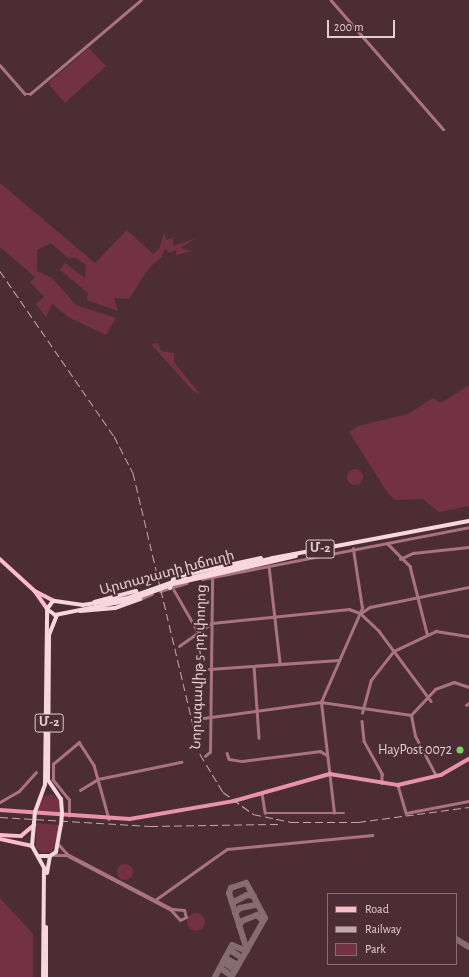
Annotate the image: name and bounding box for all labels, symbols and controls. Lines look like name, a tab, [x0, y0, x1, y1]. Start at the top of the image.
scale bar	[329, 12, 397, 38]
text: 200 m	[334, 21, 364, 33]
road number: Մ-2	[305, 538, 335, 560]
street label: Արտաշատի խճուղի	[98, 547, 236, 599]
street label: Նորագավիթ 5-րդ փողոց	[188, 584, 210, 750]
road number: Մ-2	[34, 712, 64, 734]
place label: HayPost 0072	[378, 742, 452, 758]
marker: HayPost 0072	[455, 745, 465, 755]
legend	[327, 893, 457, 965]
text: Road	[365, 903, 389, 915]
text: Railway	[365, 923, 401, 935]
text: Park	[365, 943, 386, 955]

